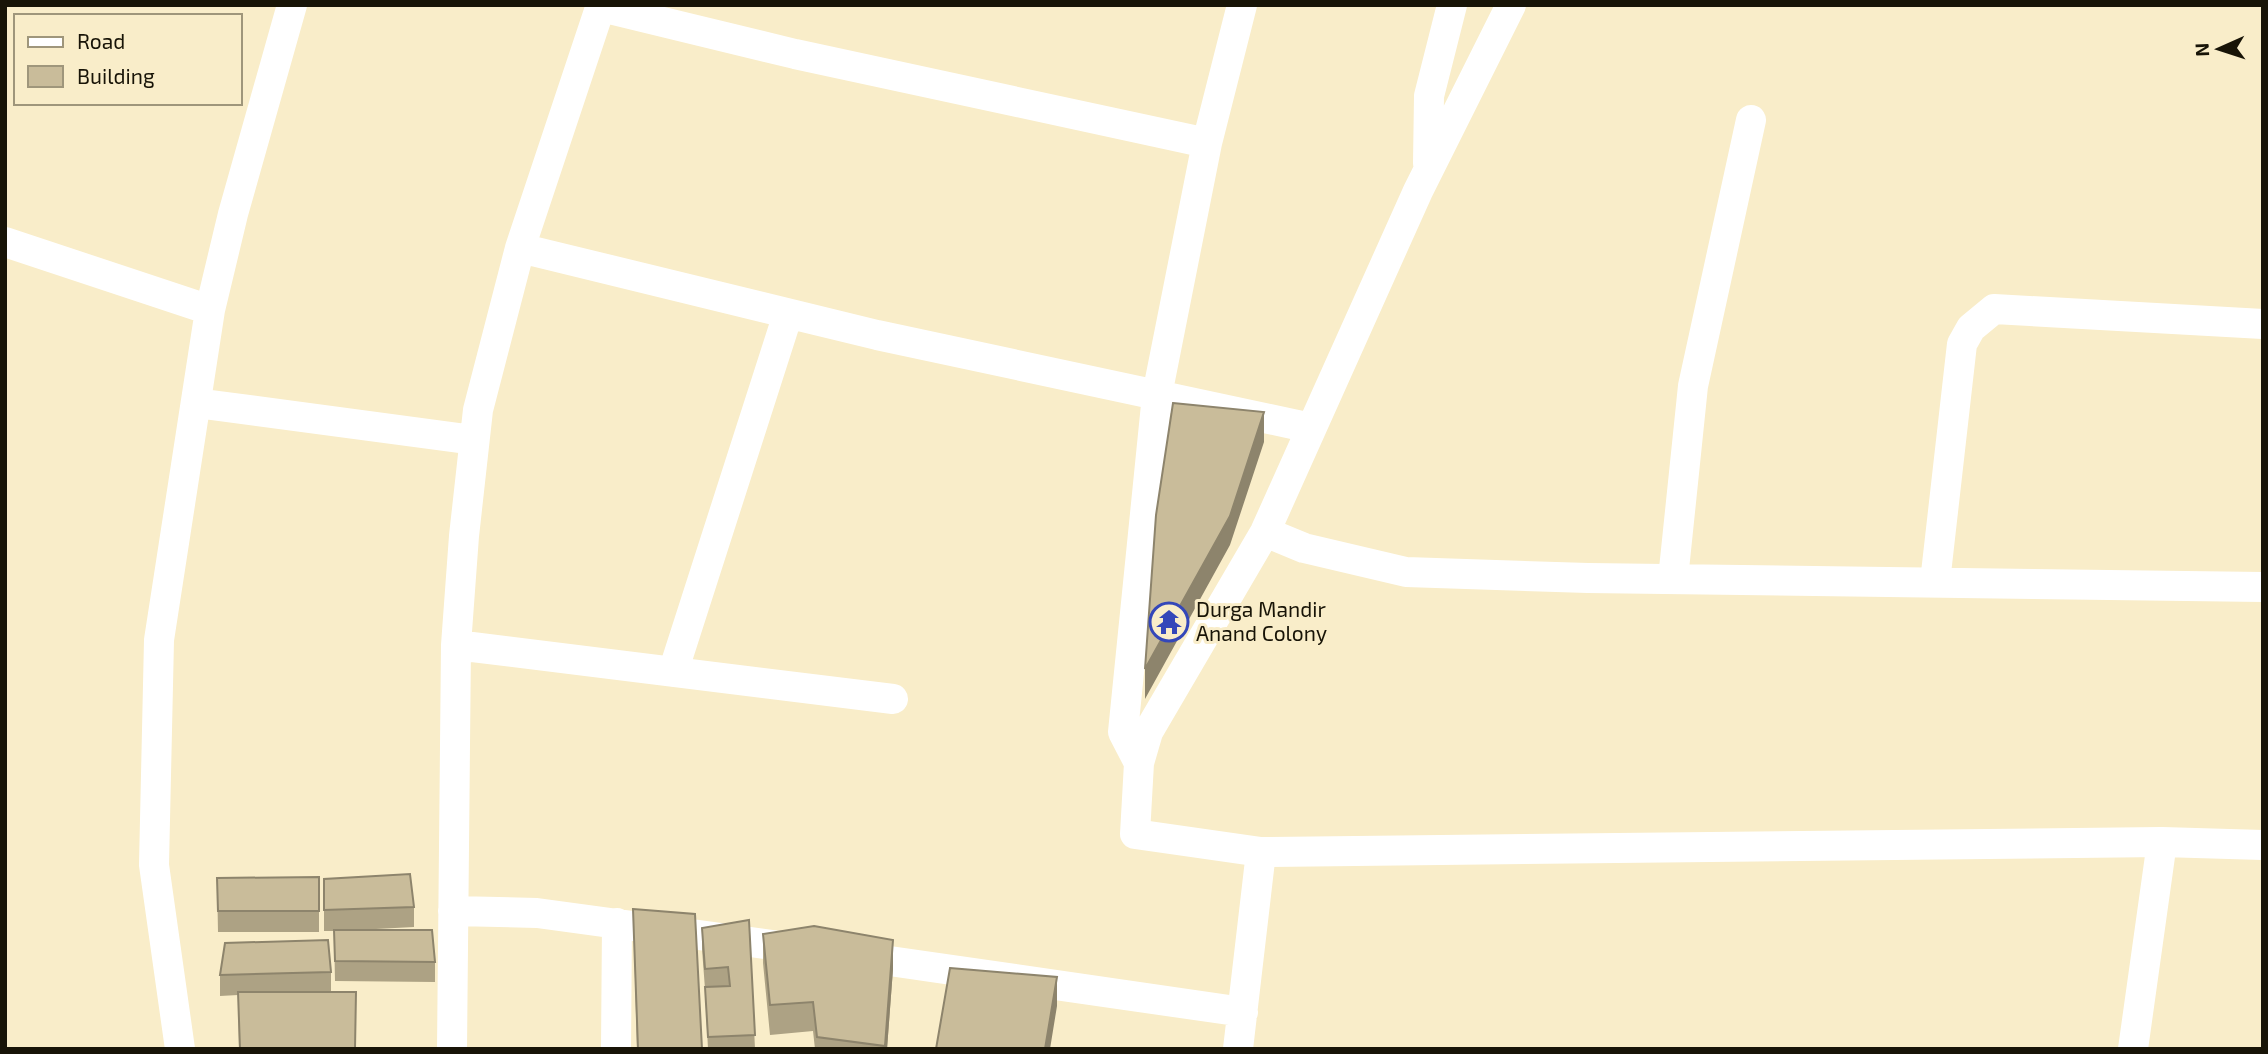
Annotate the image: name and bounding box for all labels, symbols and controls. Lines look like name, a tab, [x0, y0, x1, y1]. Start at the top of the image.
legend	[14, 14, 242, 105]
north arrow	[2184, 14, 2254, 84]
text: Road	[77, 28, 125, 53]
text: N	[2190, 42, 2213, 57]
text: Building	[77, 63, 155, 88]
place label: Durga Mandir Anand Colony	[1196, 596, 1327, 645]
temple icon: Durga Mandir Anand Colony	[1148, 601, 1190, 643]

